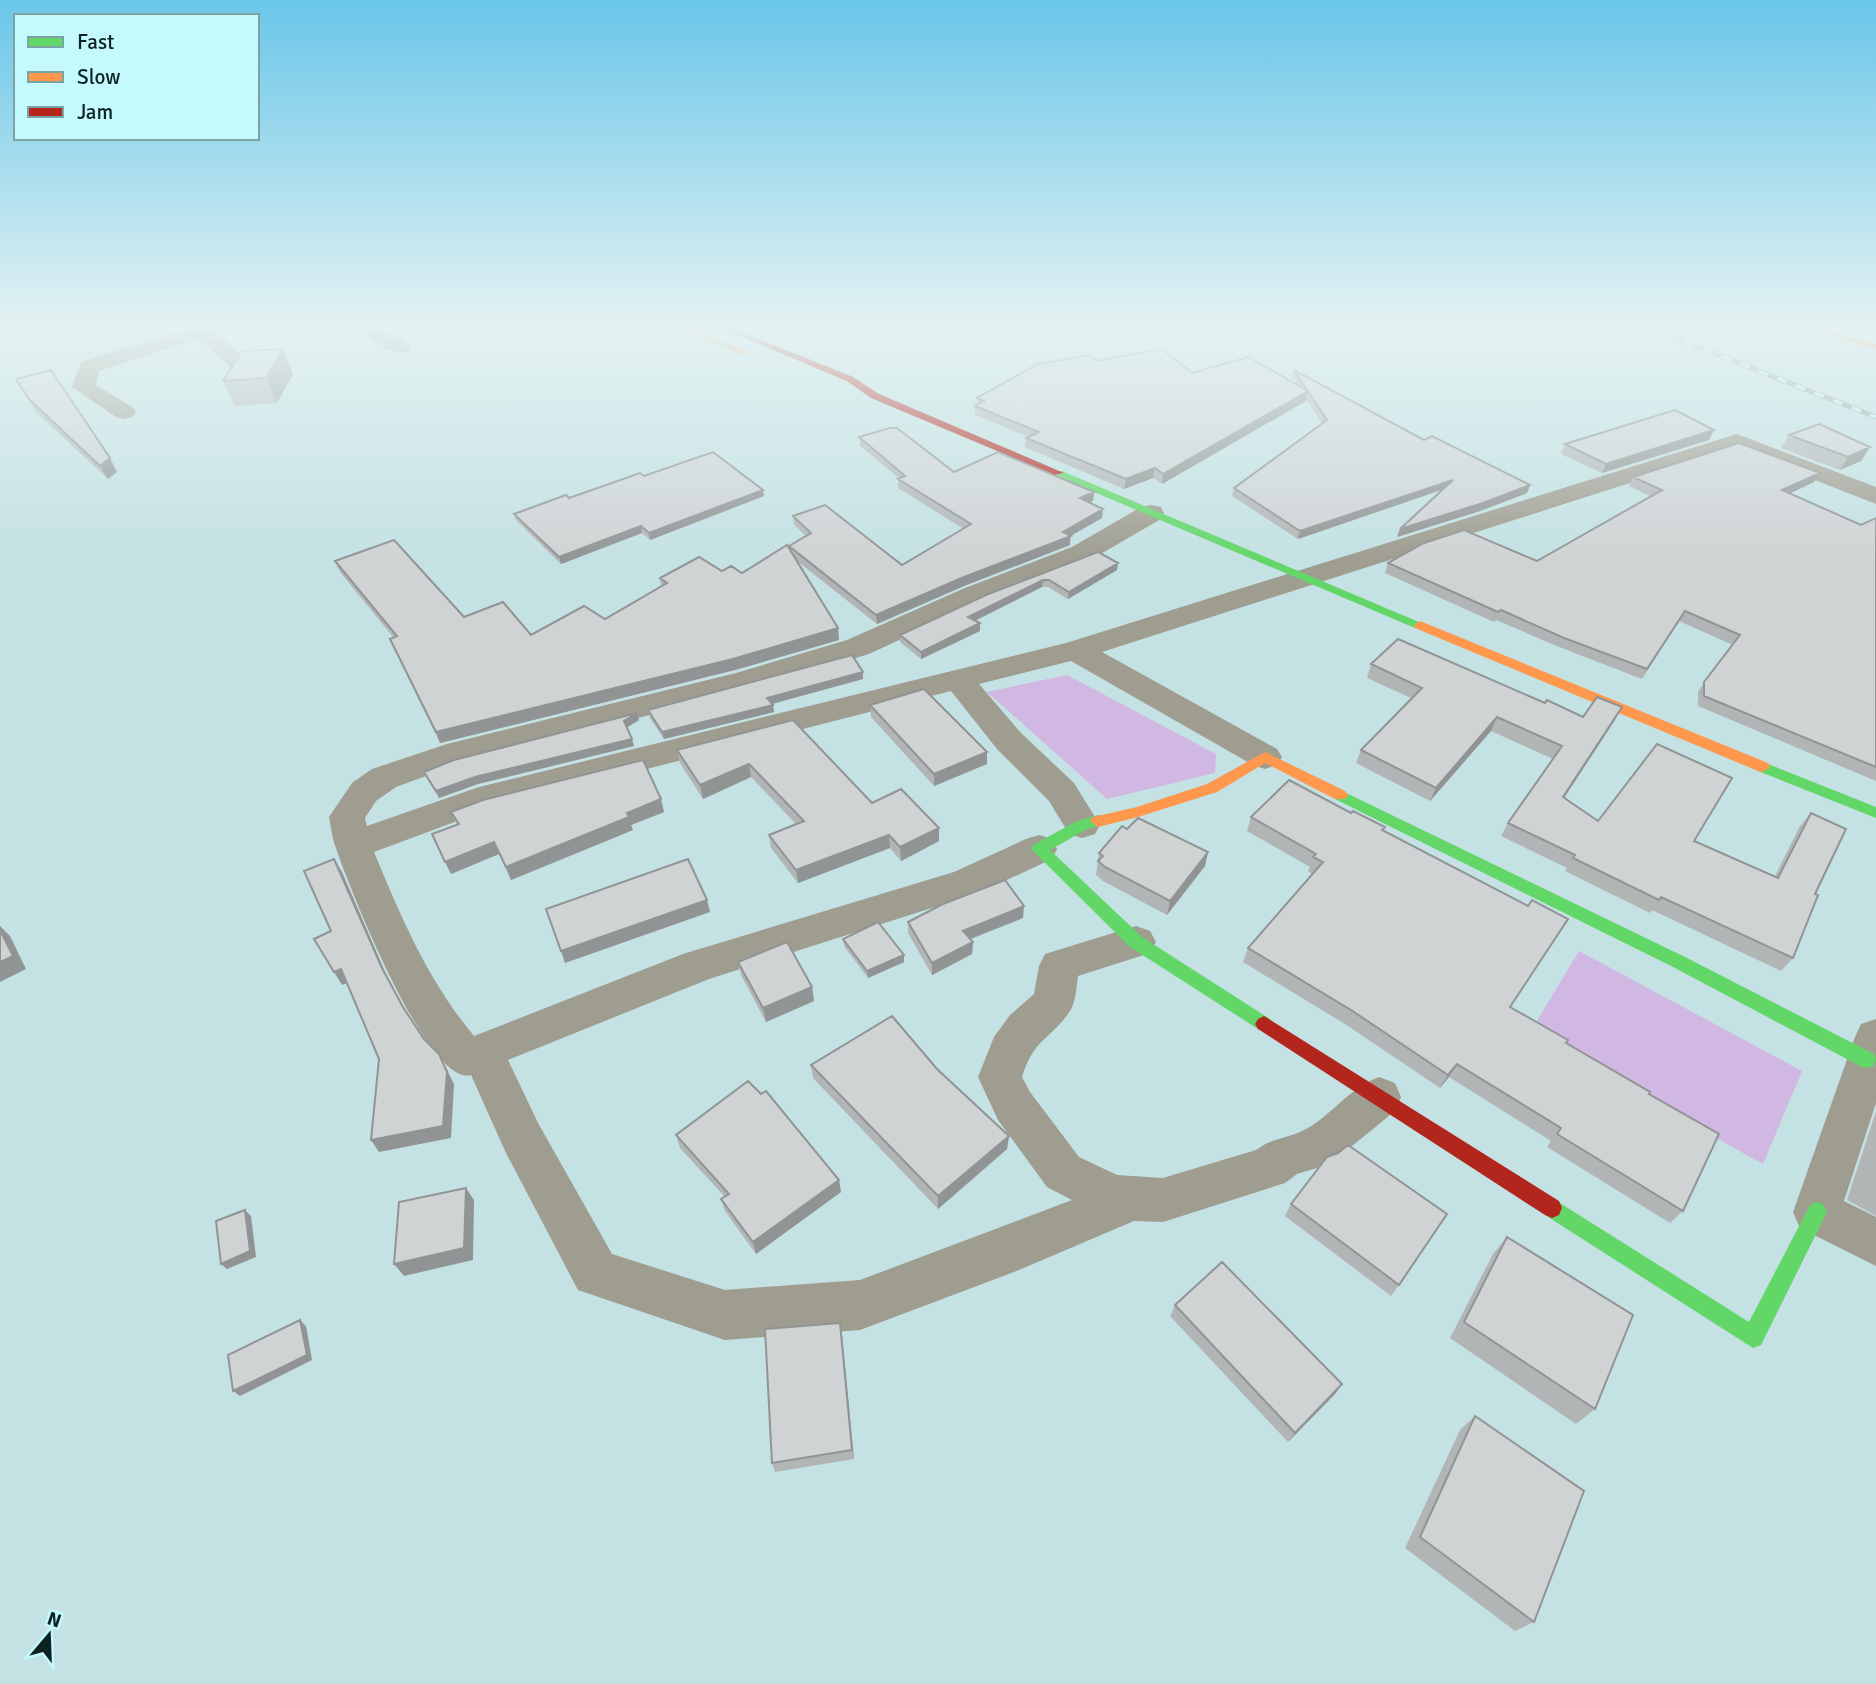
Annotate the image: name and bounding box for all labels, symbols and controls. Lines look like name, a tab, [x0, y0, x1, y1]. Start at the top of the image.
legend	[14, 14, 259, 140]
text: Fast	[77, 29, 114, 55]
text: Slow	[77, 64, 121, 90]
text: Jam	[77, 99, 113, 125]
north arrow	[14, 1600, 84, 1670]
text: N	[44, 1606, 64, 1633]

